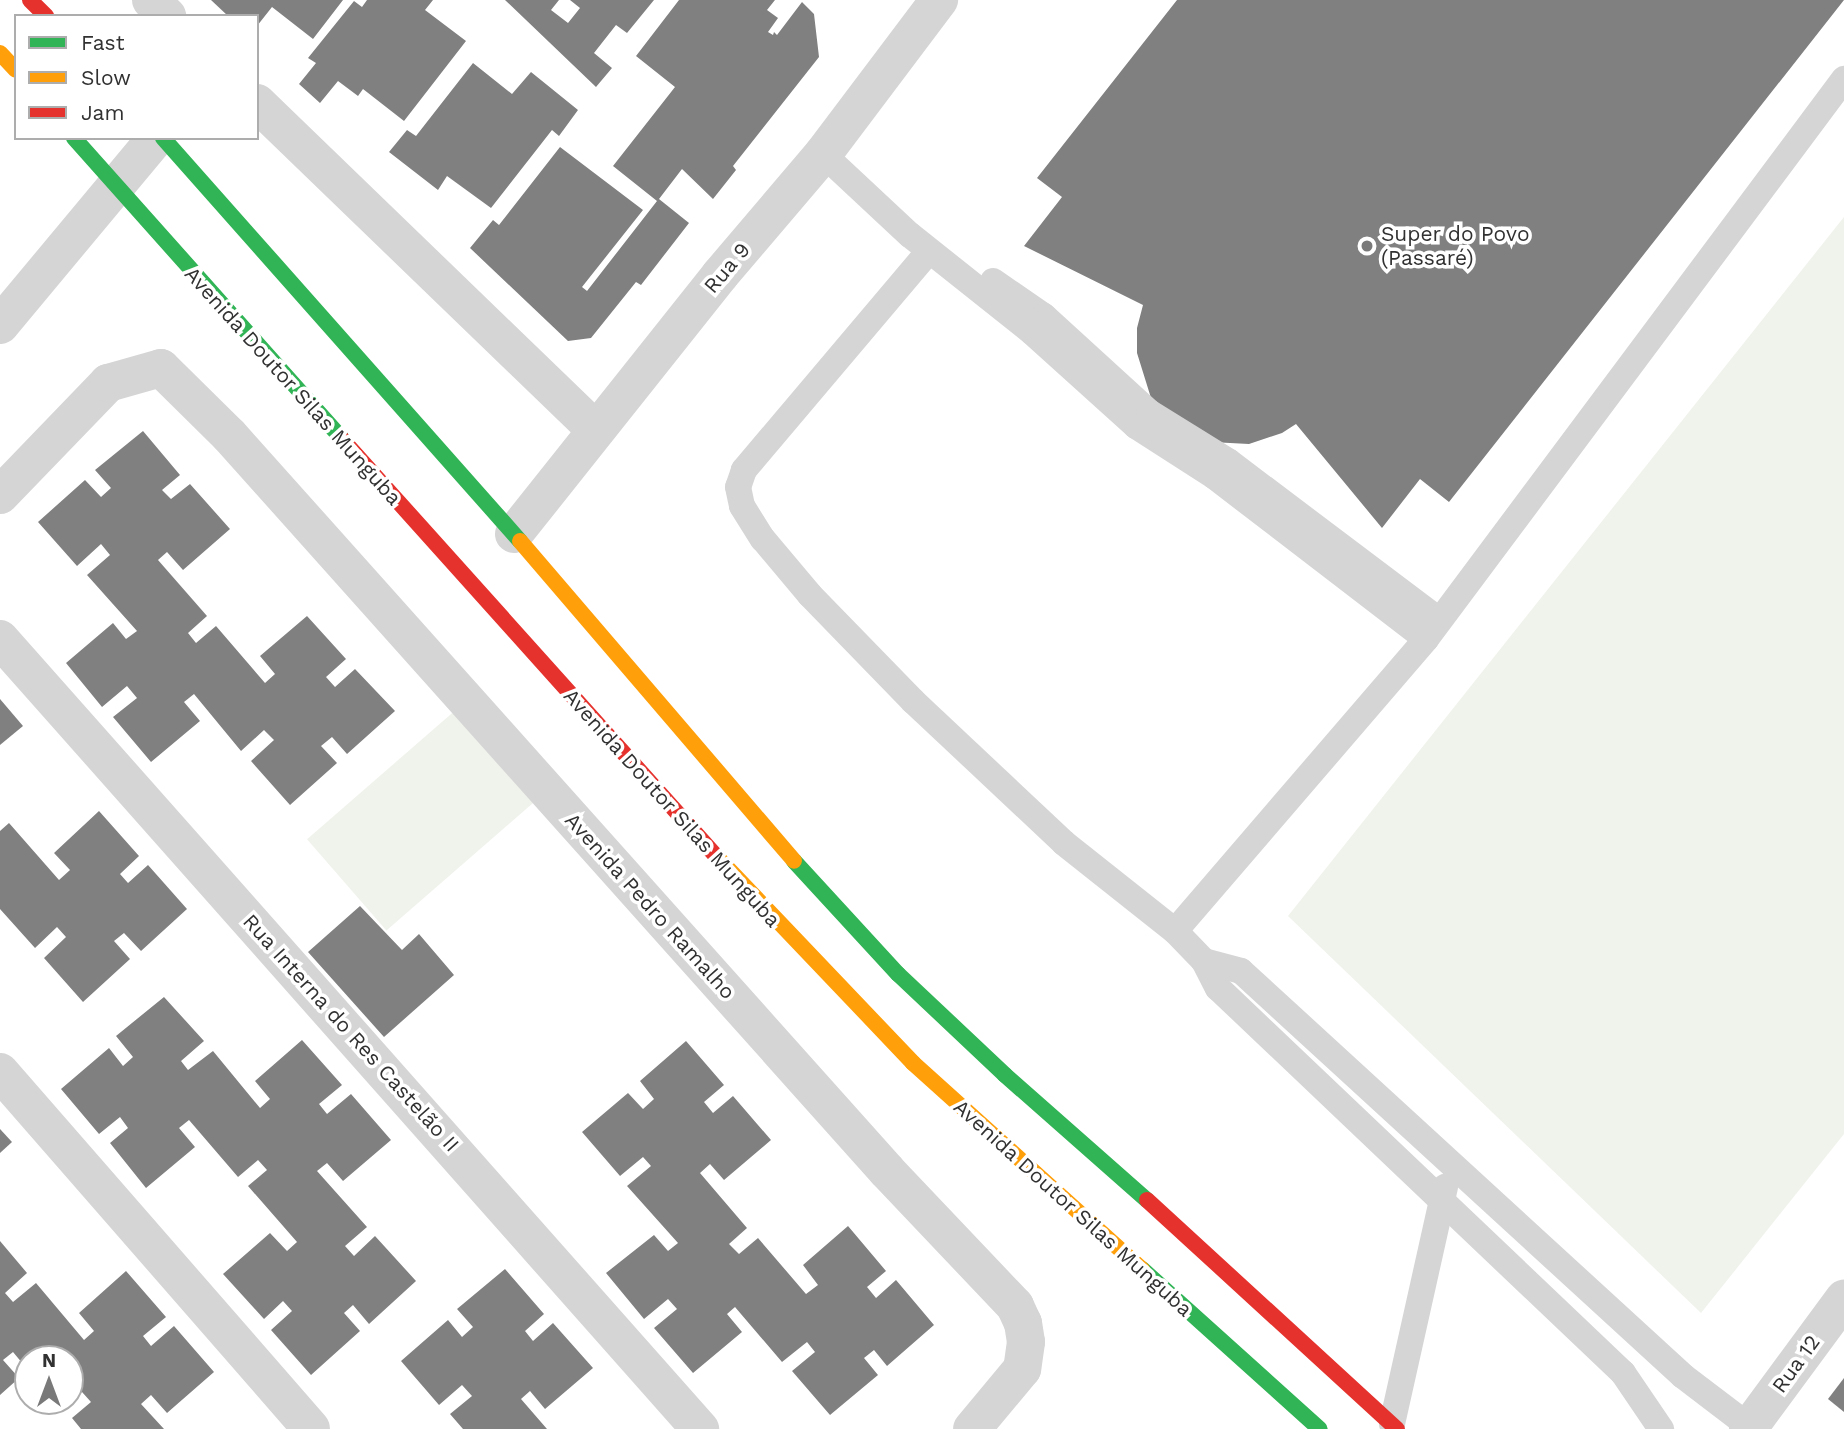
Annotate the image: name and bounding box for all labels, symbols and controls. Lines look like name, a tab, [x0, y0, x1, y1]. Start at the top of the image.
legend	[14, 14, 259, 140]
text: Fast	[81, 30, 125, 55]
text: Slow	[81, 65, 131, 90]
text: Jam	[81, 100, 124, 125]
place label: Super do Povo (Passaré)	[1381, 221, 1530, 271]
street label: Rua 9	[698, 237, 756, 299]
marker: Super do Povo (Passaré)	[1359, 238, 1375, 254]
street label: Avenida Doutor Silas Munguba	[179, 261, 407, 511]
street label: Avenida Doutor Silas Munguba	[558, 683, 786, 933]
street label: Avenida Pedro Ramalho	[559, 807, 741, 1005]
street label: Rua Interna do Res Castelão II	[237, 909, 465, 1157]
street label: Avenida Doutor Silas Munguba	[948, 1094, 1198, 1322]
street label: Rua 12	[1766, 1330, 1826, 1398]
north arrow	[14, 1345, 84, 1415]
text: N	[42, 1349, 56, 1372]

